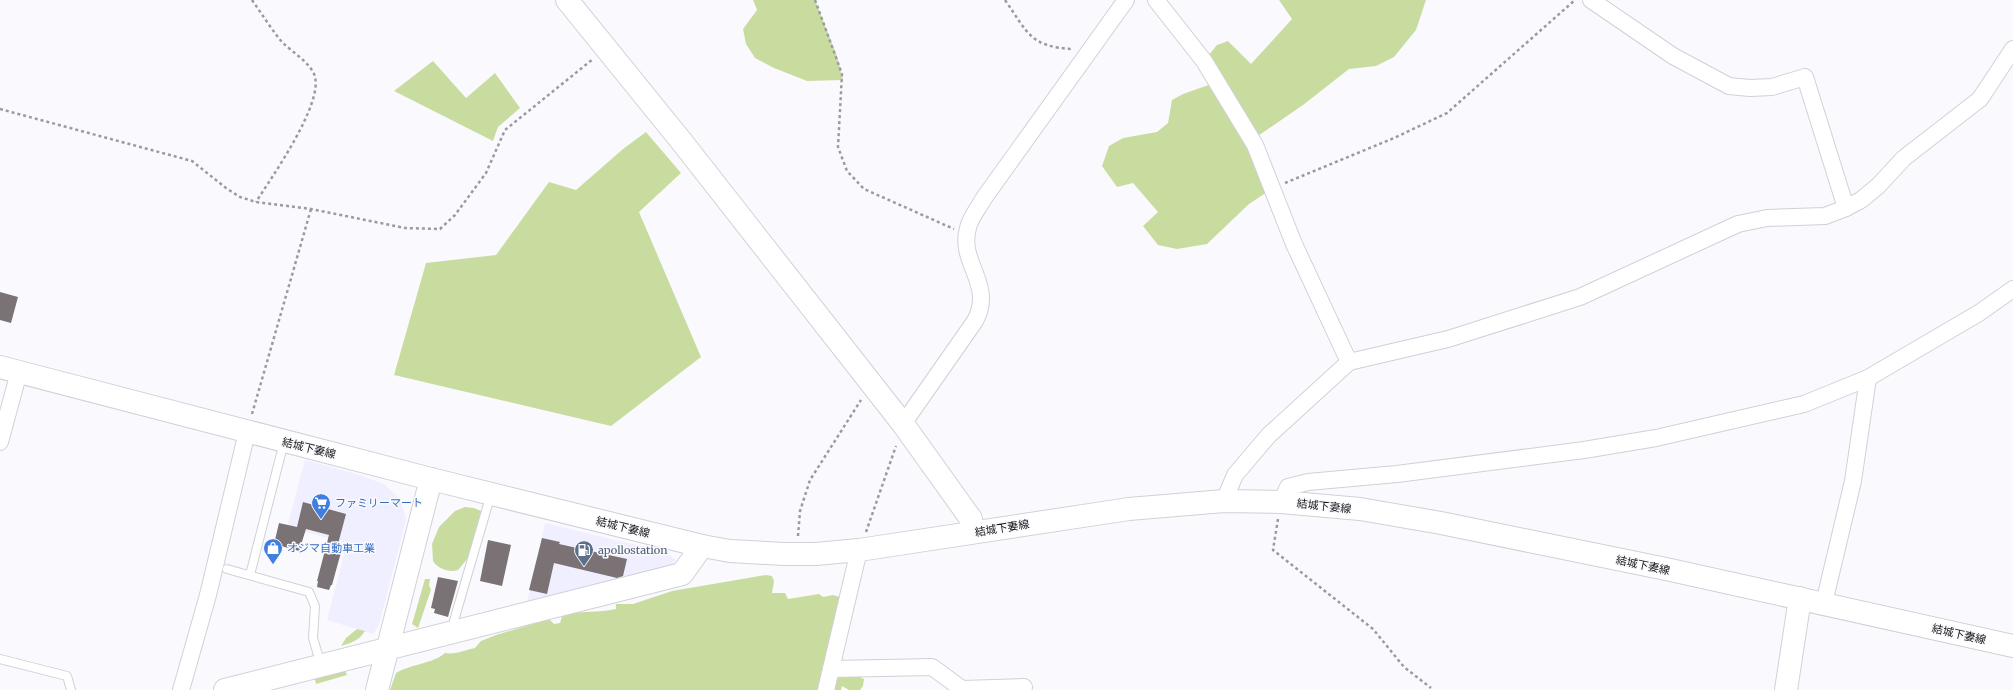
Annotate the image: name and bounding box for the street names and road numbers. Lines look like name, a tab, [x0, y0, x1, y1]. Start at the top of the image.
street label: 結城下妻線	[281, 435, 337, 461]
street label: 結城下妻線	[1296, 496, 1352, 516]
street label: 結城下妻線	[595, 514, 651, 540]
street label: 結城下妻線	[974, 517, 1030, 539]
street label: 結城下妻線	[1615, 552, 1671, 578]
street label: 結城下妻線	[1931, 621, 1987, 647]

